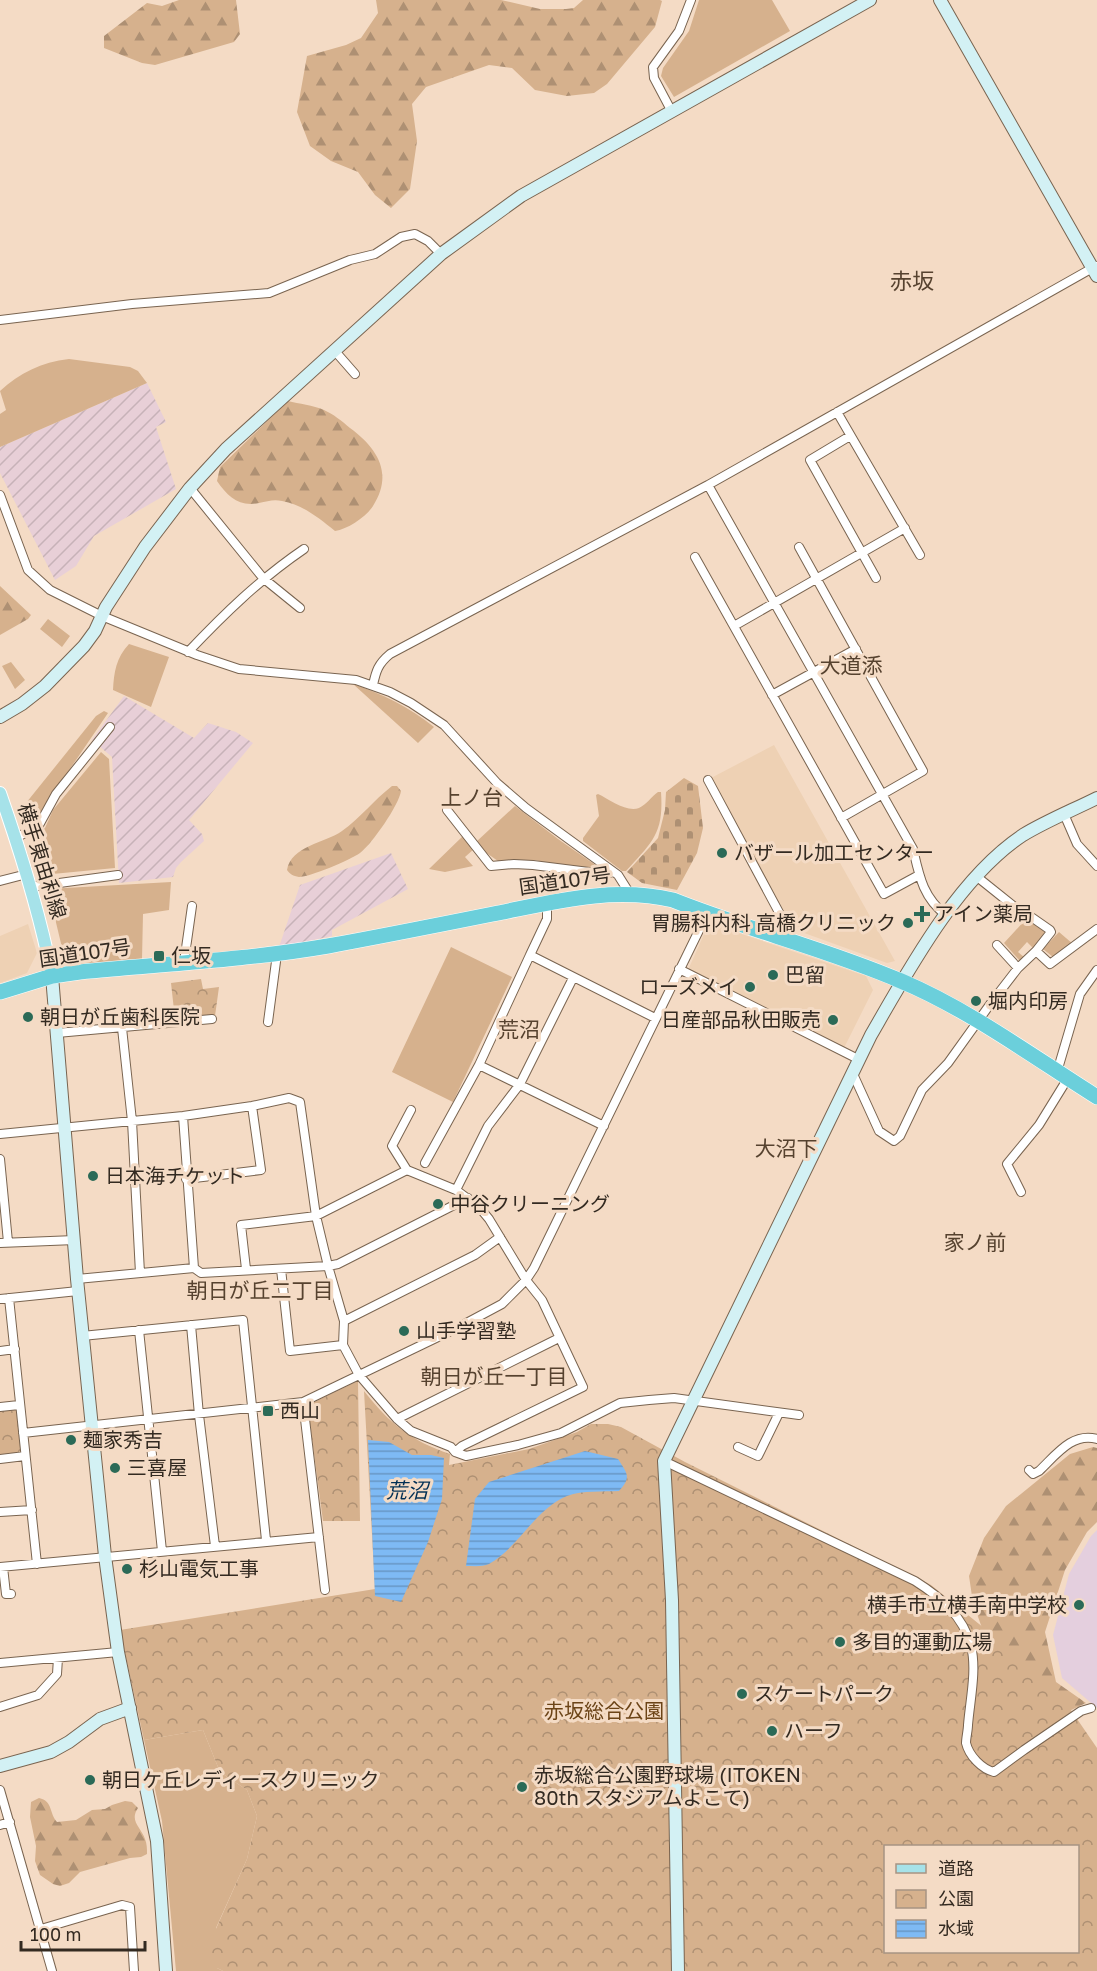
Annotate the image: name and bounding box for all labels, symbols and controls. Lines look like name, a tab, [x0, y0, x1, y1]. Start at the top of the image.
district label: 赤坂	[890, 267, 934, 294]
district label: 大道添	[820, 652, 883, 678]
district label: 上ノ台	[441, 784, 504, 810]
street label: 横手東由利線	[14, 800, 72, 922]
place label: バザール加工センター	[734, 840, 934, 864]
marker: バザール加工センター	[715, 846, 729, 860]
street label: 国道107号	[517, 862, 612, 898]
place label: アイン薬局	[934, 901, 1033, 925]
marker: アイン薬局	[915, 907, 929, 921]
place label: 胃腸科内科 高橋クリニック	[651, 910, 896, 934]
marker: 胃腸科内科 高橋クリニック	[901, 916, 915, 930]
street label: 国道107号	[37, 934, 132, 970]
place label: 仁坂	[171, 943, 211, 967]
marker: 仁坂	[152, 949, 166, 963]
place label: 巴留	[785, 962, 825, 986]
marker: 巴留	[766, 968, 780, 982]
place label: ローズメイ	[639, 974, 738, 998]
marker: ローズメイ	[743, 980, 757, 994]
place label: 堀内印房	[988, 988, 1068, 1012]
marker: 堀内印房	[969, 994, 983, 1008]
place label: 朝日が丘歯科医院	[40, 1004, 200, 1028]
place label: 日産部品秋田販売	[661, 1007, 821, 1031]
marker: 朝日が丘歯科医院	[21, 1010, 35, 1024]
marker: 日産部品秋田販売	[826, 1013, 840, 1027]
district label: 荒沼	[498, 1016, 540, 1042]
district label: 大沼下	[755, 1135, 818, 1161]
place label: 日本海チケット	[105, 1163, 245, 1187]
marker: 日本海チケット	[86, 1169, 100, 1183]
place label: 中谷クリーニング	[450, 1191, 610, 1215]
marker: 中谷クリーニング	[431, 1197, 445, 1211]
district label: 家ノ前	[944, 1229, 1007, 1255]
district label: 朝日が丘二丁目	[187, 1277, 334, 1303]
place label: 山手学習塾	[416, 1318, 516, 1342]
marker: 山手学習塾	[397, 1324, 411, 1338]
district label: 朝日が丘一丁目	[421, 1363, 568, 1389]
place label: 西山	[280, 1398, 320, 1422]
marker: 西山	[261, 1404, 275, 1418]
place label: 麺家秀吉	[83, 1427, 163, 1451]
marker: 麺家秀吉	[64, 1433, 78, 1447]
place label: 三喜屋	[127, 1455, 187, 1479]
marker: 三喜屋	[108, 1461, 122, 1475]
water label: 荒沼	[386, 1477, 431, 1503]
place label: 杉山電気工事	[139, 1556, 259, 1580]
marker: 杉山電気工事	[120, 1562, 134, 1576]
place label: 横手市立横手南中学校	[867, 1592, 1067, 1616]
marker: 横手市立横手南中学校	[1072, 1598, 1086, 1612]
place label: 多目的運動広場	[852, 1629, 992, 1653]
marker: 多目的運動広場	[833, 1635, 847, 1649]
place label: スケートパーク	[754, 1681, 894, 1705]
marker: スケートパーク	[735, 1687, 749, 1701]
park label: 赤坂総合公園	[544, 1698, 664, 1722]
place label: ハーフ	[784, 1718, 843, 1742]
marker: ハーフ	[765, 1724, 779, 1738]
place label: 赤坂総合公園野球場 (ITOKEN 80th スタジアムよこて)	[534, 1762, 801, 1809]
place label: 朝日ケ丘レディースクリニック	[102, 1767, 380, 1791]
marker: 朝日ケ丘レディースクリニック	[83, 1773, 97, 1787]
marker: 赤坂総合公園野球場 (ITOKEN 80th スタジアムよこて)	[515, 1780, 529, 1794]
legend	[884, 1845, 1079, 1953]
text: 道路	[938, 1857, 974, 1879]
text: 公園	[938, 1887, 974, 1909]
scale bar	[21, 1914, 146, 1952]
text: 水域	[938, 1917, 974, 1939]
text: 100 m	[30, 1923, 81, 1945]

